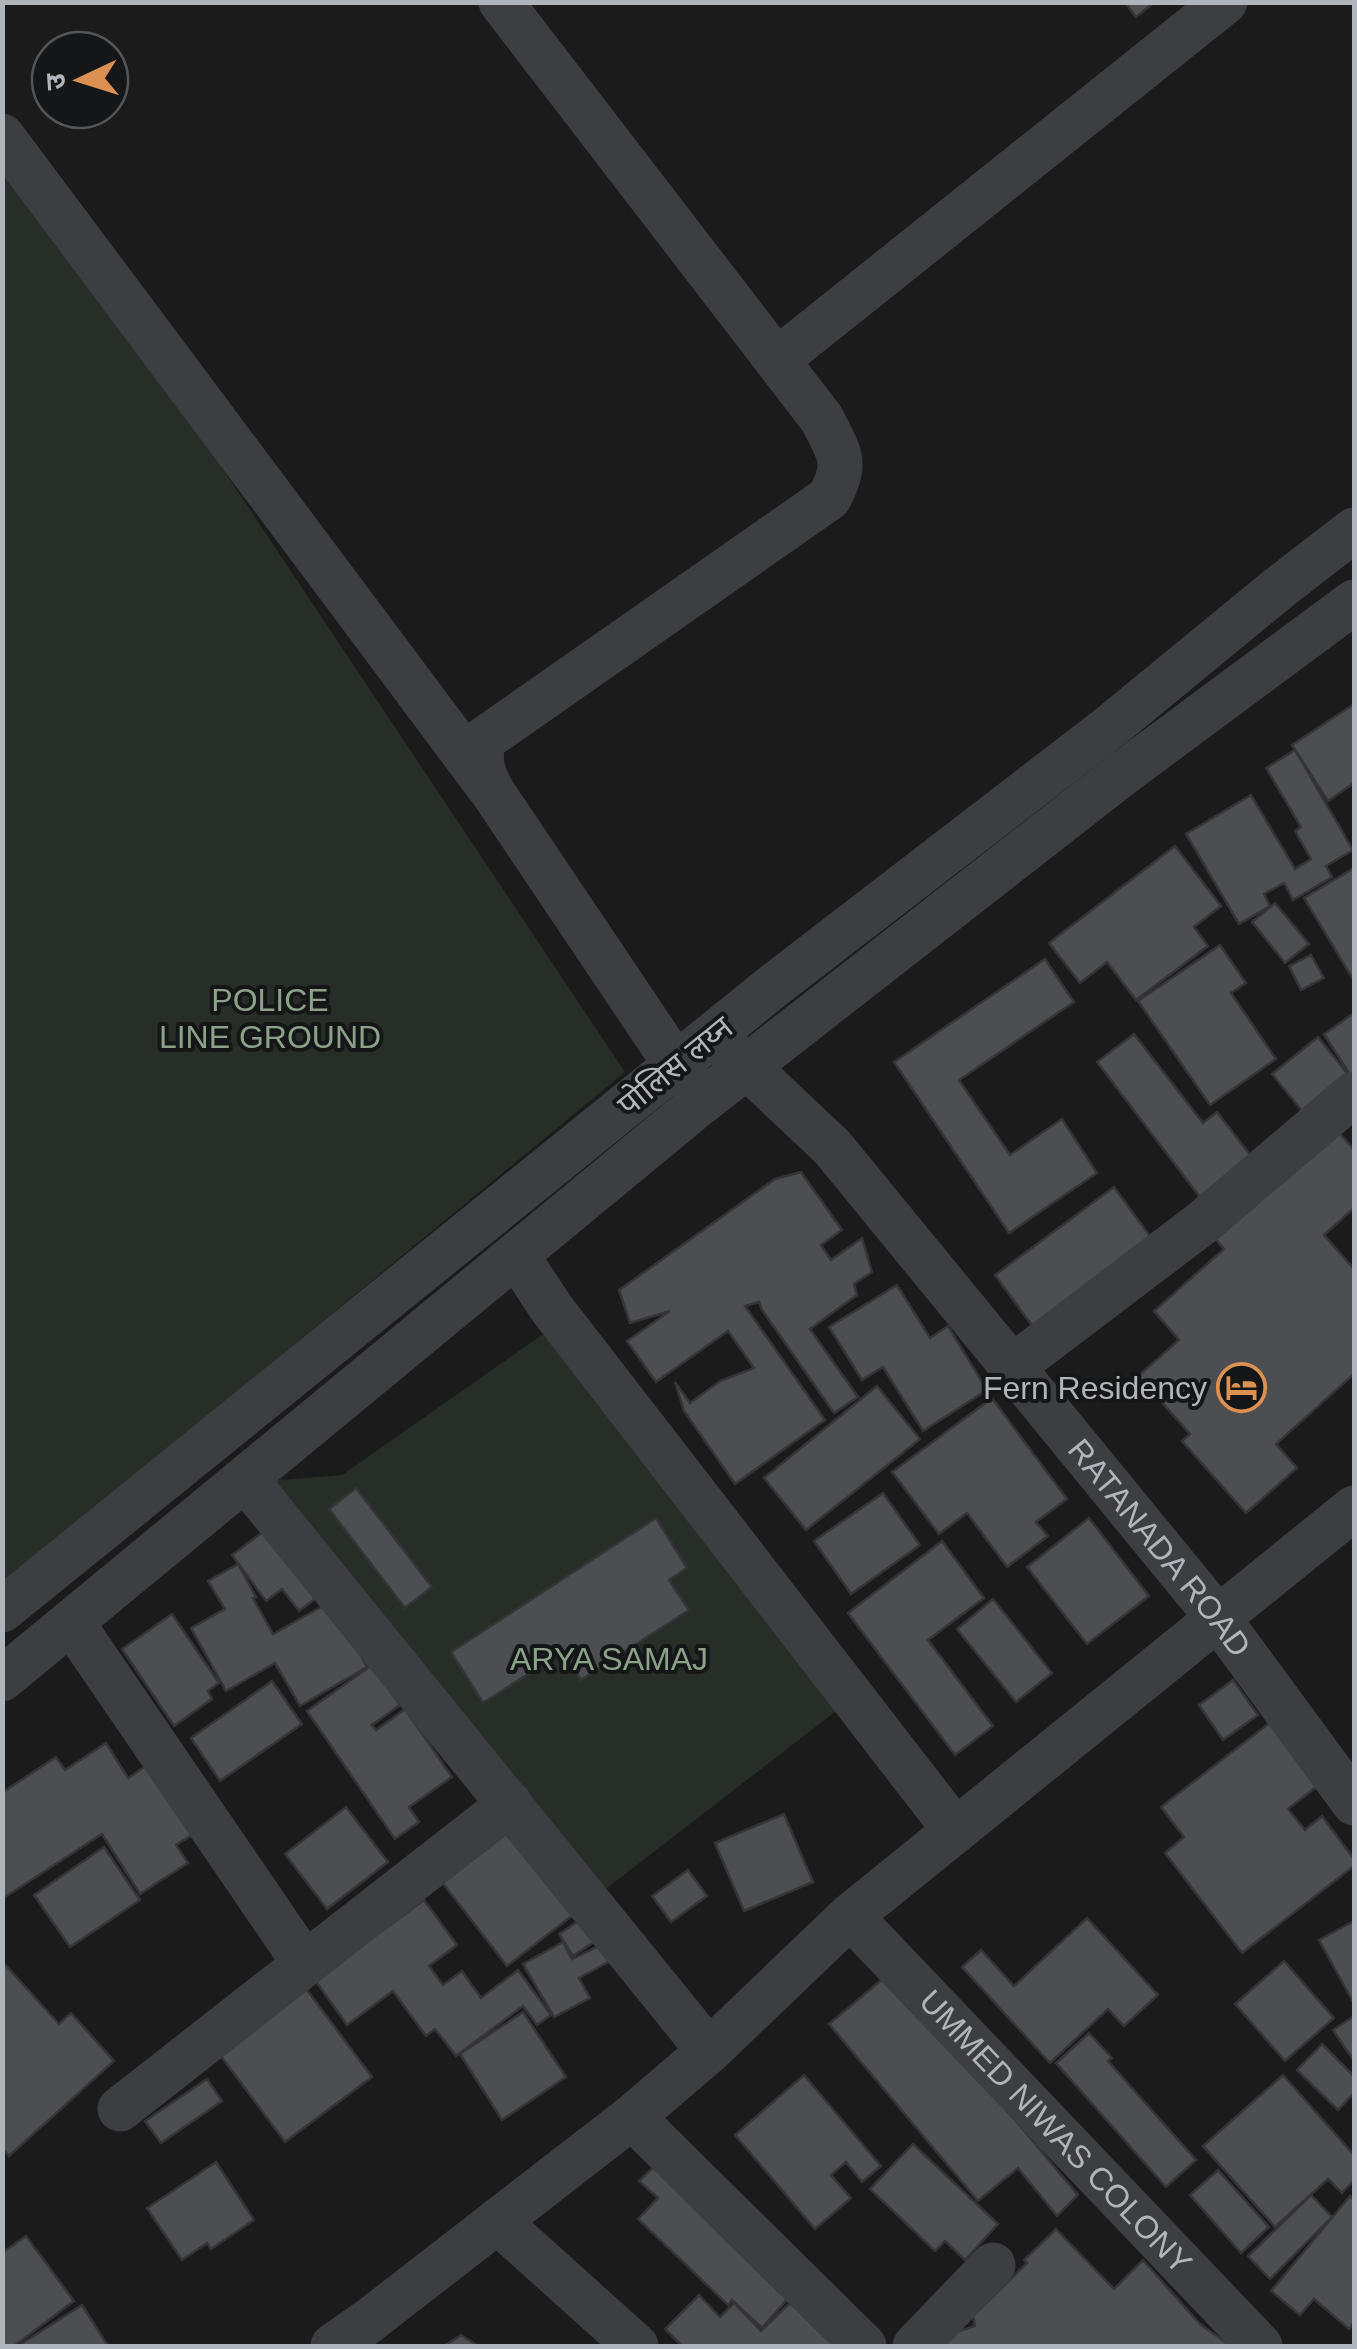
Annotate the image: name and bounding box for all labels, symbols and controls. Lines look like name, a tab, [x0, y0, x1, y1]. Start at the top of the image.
north arrow	[30, 30, 130, 130]
text: उ	[39, 72, 72, 91]
park label: POLICE LINE GROUND	[159, 982, 381, 1055]
street label: पोलिस लय्न	[610, 1008, 740, 1123]
hotel icon: Fern Residency	[1216, 1362, 1268, 1414]
place label: Fern Residency	[983, 1370, 1207, 1406]
street label: RATANADA ROAD	[1061, 1432, 1258, 1664]
park label: ARYA SAMAJ	[510, 1641, 708, 1677]
street label: UMMED NIWAS COLONY	[912, 1983, 1199, 2281]

